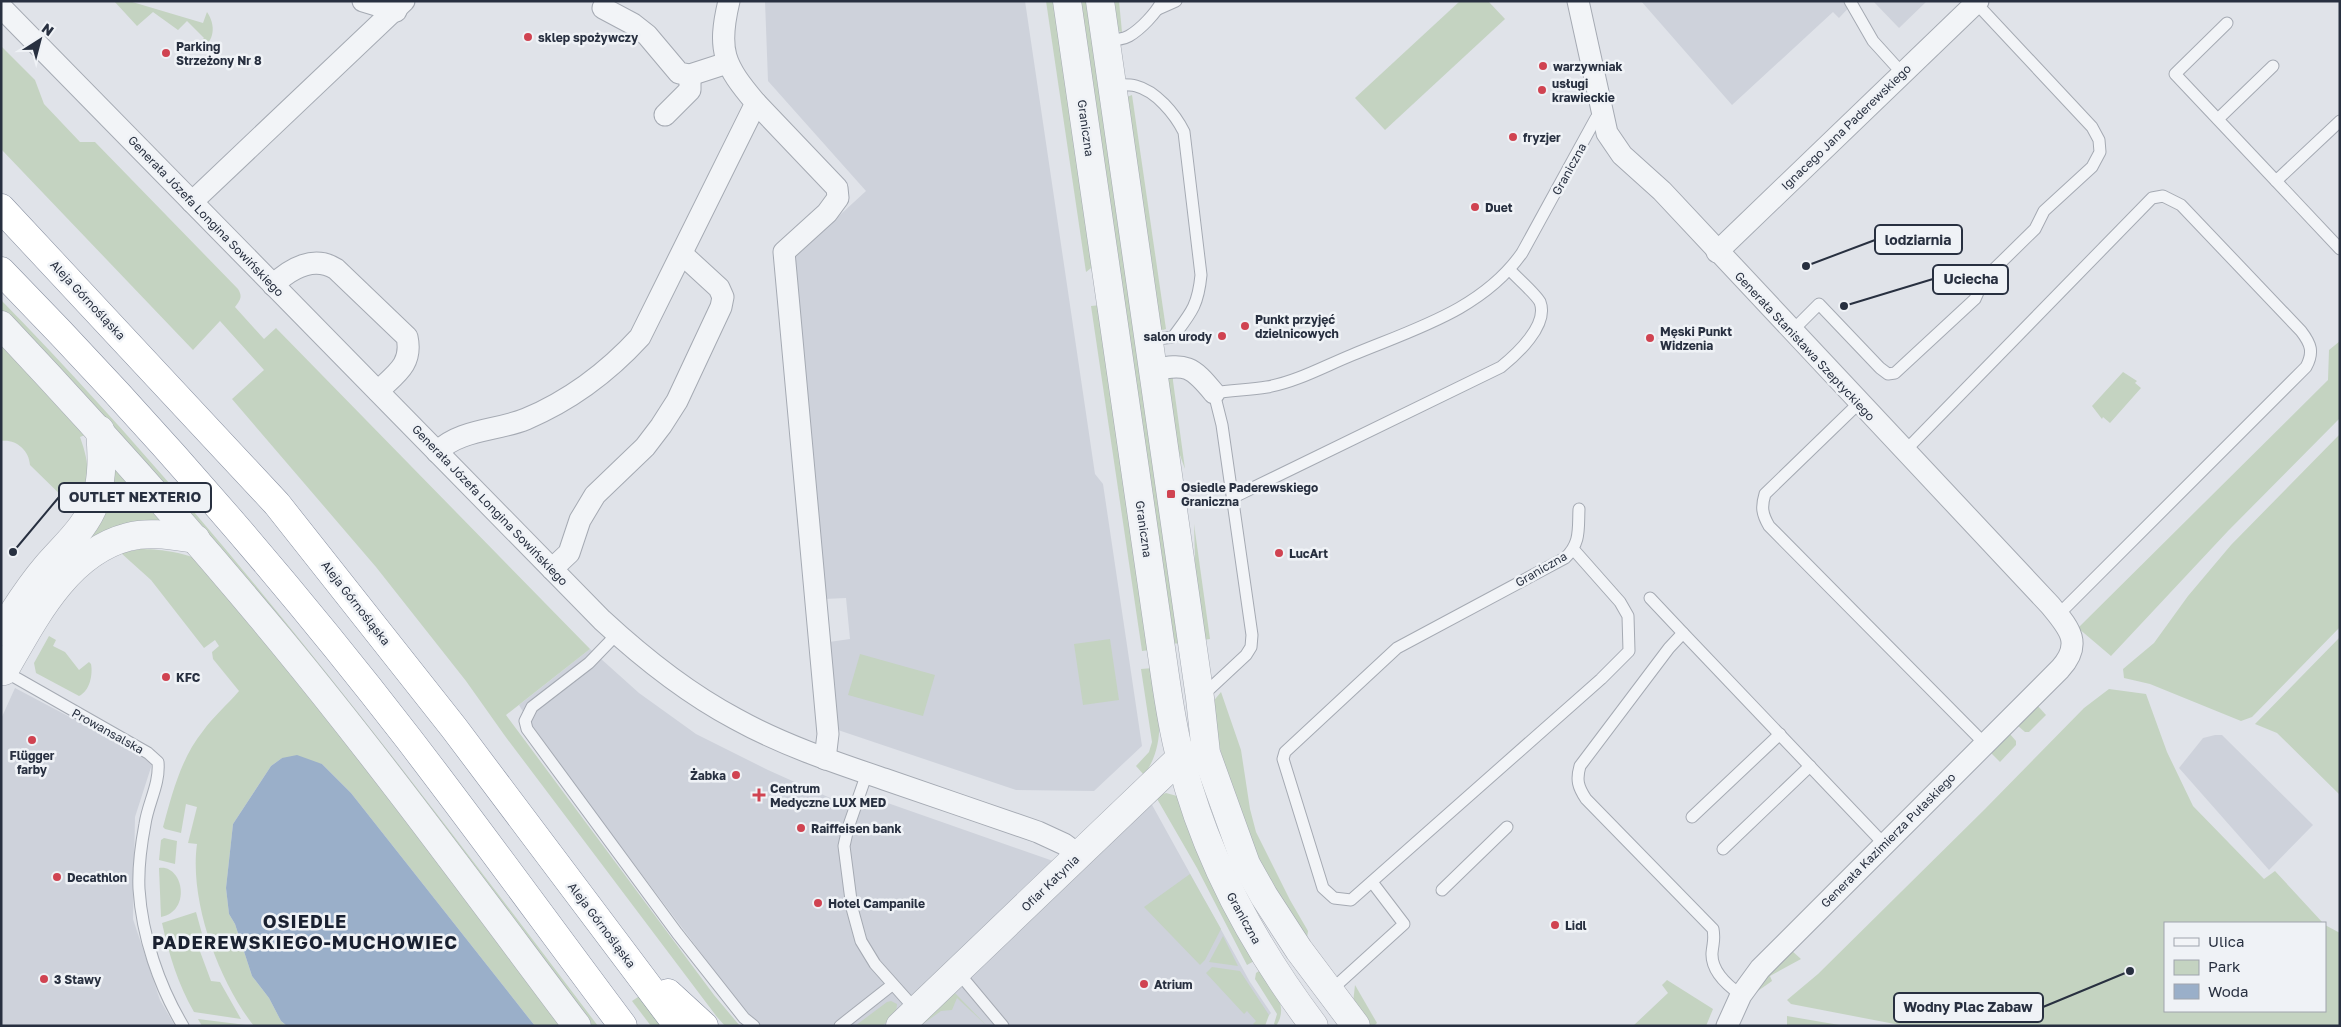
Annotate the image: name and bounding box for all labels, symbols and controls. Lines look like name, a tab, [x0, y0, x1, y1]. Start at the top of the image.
north arrow	[15, 15, 65, 65]
text: N	[39, 19, 57, 39]
place label: sklep spożywczy	[538, 30, 639, 45]
marker: sklep spożywczy	[522, 31, 534, 43]
place label: Parking Strzeżony Nr 8	[176, 39, 262, 68]
marker: Parking Strzeżony Nr 8	[160, 47, 172, 59]
place label: warzywniak	[1553, 59, 1623, 74]
marker: warzywniak	[1537, 60, 1549, 72]
street label: Ignacego Jana Paderewskiego	[1778, 61, 1914, 193]
place label: usługi krawieckie	[1552, 76, 1615, 105]
marker: usługi krawieckie	[1536, 84, 1548, 96]
street label: Graniczna	[1075, 99, 1097, 157]
place label: fryzjer	[1523, 130, 1561, 145]
marker: fryzjer	[1507, 131, 1519, 143]
street label: Generała Józefa Longina Sowińskiego	[125, 132, 287, 300]
street label: Graniczna	[1549, 140, 1589, 198]
place label: Duet	[1485, 200, 1513, 215]
marker: Duet	[1469, 201, 1481, 213]
callout: lodziarnia	[1875, 225, 1962, 254]
text: lodziarnia	[1885, 231, 1951, 248]
street label: Aleja Górnośląska	[47, 257, 129, 343]
callout: Uciecha	[1933, 265, 2008, 294]
street label: Generała Stanisława Szeptyckiego	[1732, 268, 1878, 424]
text: Uciecha	[1943, 270, 1999, 287]
place label: Punkt przyjęć dzielnicowych	[1255, 312, 1339, 341]
marker: Punkt przyjęć dzielnicowych	[1239, 320, 1251, 332]
place label: Męski Punkt Widzenia	[1660, 324, 1732, 353]
place label: salon urody	[1143, 329, 1213, 344]
marker: salon urody	[1216, 330, 1228, 342]
marker: Męski Punkt Widzenia	[1644, 332, 1656, 344]
street label: Generała Józefa Longina Sowińskiego	[409, 421, 571, 589]
place label: Osiedle Paderewskiego Graniczna	[1181, 480, 1318, 509]
callout: OUTLET NEXTERIO	[59, 483, 211, 512]
text: OUTLET NEXTERIO	[69, 488, 201, 505]
marker: Osiedle Paderewskiego Graniczna	[1165, 488, 1177, 500]
street label: Graniczna	[1133, 500, 1155, 558]
place label: LucArt	[1289, 546, 1328, 561]
marker: LucArt	[1273, 547, 1285, 559]
street label: Graniczna	[1512, 548, 1570, 590]
street label: Aleja Górnośląska	[318, 558, 394, 648]
place label: KFC	[176, 670, 201, 685]
marker: KFC	[160, 671, 172, 683]
street label: Prowansalska	[69, 705, 147, 757]
marker: Flügger farby	[26, 734, 38, 746]
place label: Flügger farby	[10, 748, 55, 777]
place label: Żabka	[690, 768, 726, 783]
marker: Żabka	[730, 769, 742, 781]
street label: Generała Kazimierza Pułaskiego	[1817, 769, 1959, 911]
place label: Centrum Medyczne LUX MED	[770, 781, 887, 810]
marker: Centrum Medyczne LUX MED	[752, 788, 766, 802]
place label: Raiffeisen bank	[811, 821, 901, 836]
marker: Raiffeisen bank	[795, 822, 807, 834]
street label: Ofiar Katynia	[1018, 852, 1082, 914]
place label: Decathlon	[67, 870, 127, 885]
marker: Decathlon	[51, 871, 63, 883]
street label: Aleja Górnośląska	[565, 879, 639, 971]
street label: Graniczna	[1224, 889, 1264, 947]
place label: Hotel Campanile	[828, 896, 925, 911]
marker: Hotel Campanile	[812, 897, 824, 909]
district label: OSIEDLE PADEREWSKIEGO-MUCHOWIEC	[152, 910, 458, 953]
place label: Lidl	[1565, 918, 1587, 933]
marker: Lidl	[1549, 919, 1561, 931]
legend	[2164, 922, 2326, 1012]
text: Ulica	[2208, 932, 2244, 950]
text: Park	[2208, 957, 2241, 975]
place label: 3 Stawy	[54, 972, 102, 987]
marker: 3 Stawy	[38, 973, 50, 985]
place label: Atrium	[1154, 977, 1193, 992]
marker: Atrium	[1138, 978, 1150, 990]
text: Woda	[2208, 982, 2249, 1000]
callout: Wodny Plac Zabaw	[1894, 993, 2043, 1022]
text: Wodny Plac Zabaw	[1903, 998, 2033, 1015]

